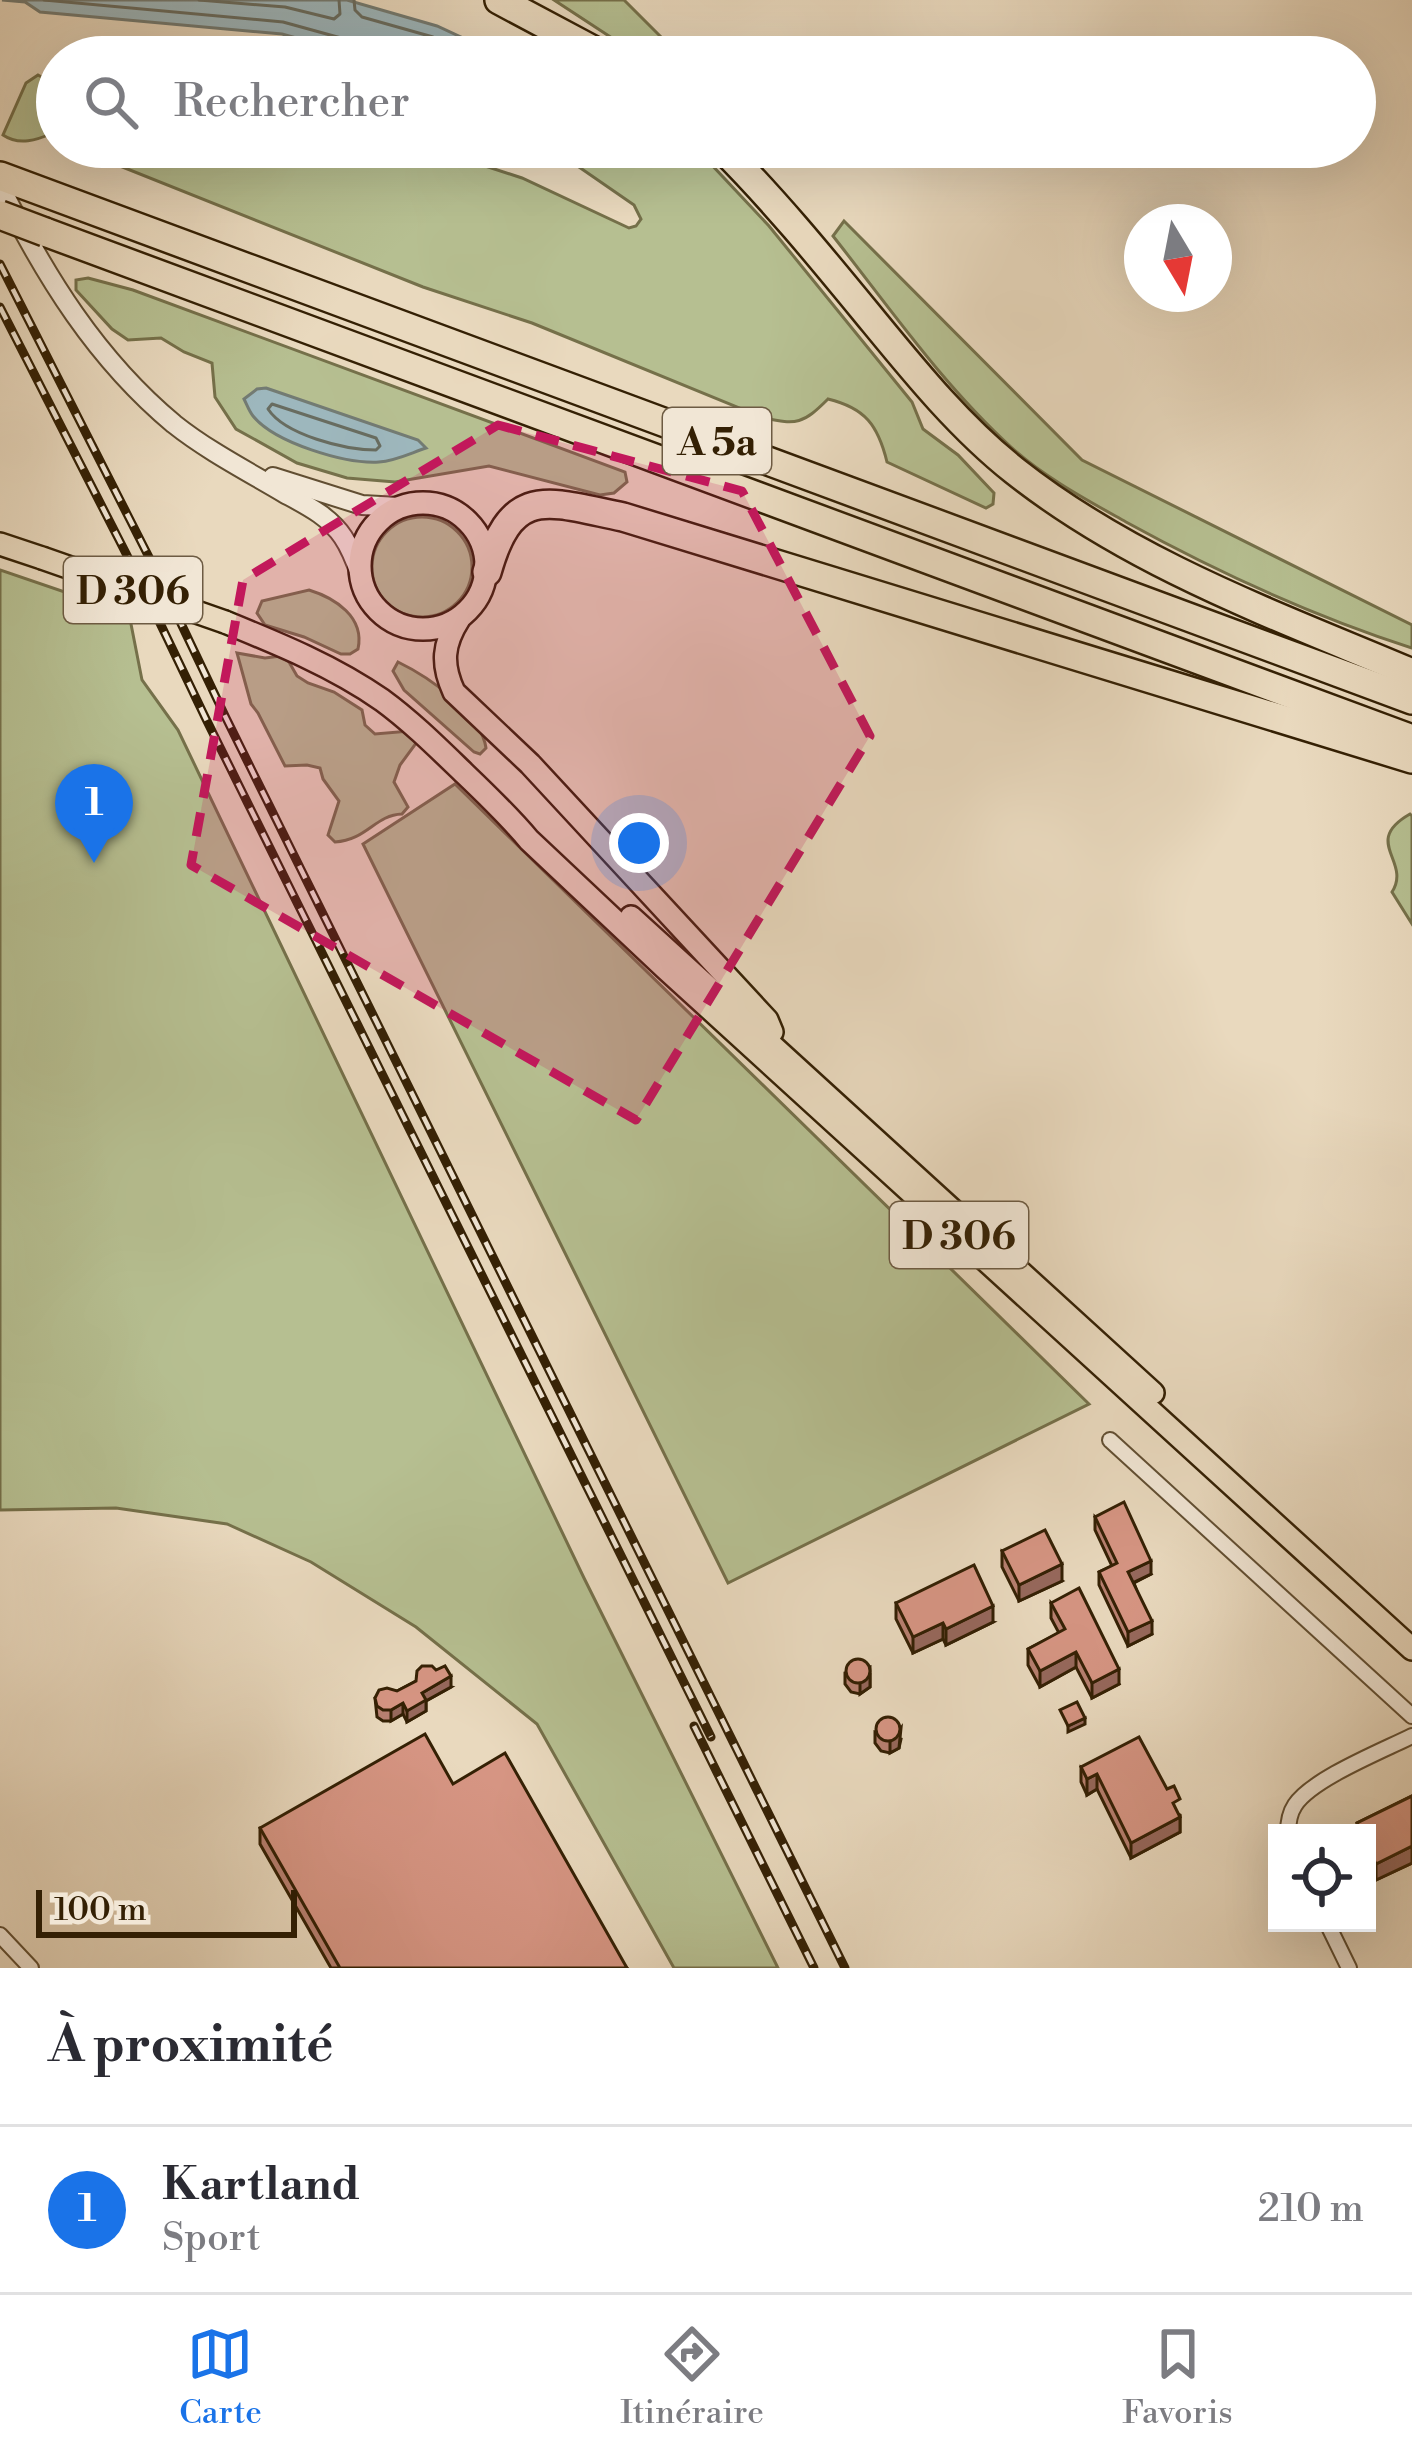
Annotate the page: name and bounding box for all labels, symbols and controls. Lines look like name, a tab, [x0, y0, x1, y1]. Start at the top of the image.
search box	[36, 36, 1376, 168]
icon: search	[78, 69, 144, 135]
text: Rechercher	[174, 74, 410, 131]
north arrow	[1124, 204, 1232, 312]
road number: A 5a	[663, 408, 771, 474]
road number: D 306	[64, 557, 202, 623]
pin: 1	[55, 764, 133, 863]
your location	[609, 813, 669, 873]
road number: D 306	[890, 1202, 1028, 1268]
map controls	[1268, 1824, 1376, 1932]
button: locate	[1268, 1824, 1376, 1932]
scale bar	[36, 1884, 297, 1937]
text: 100 m	[54, 1890, 147, 1931]
text: À proximité	[48, 2014, 333, 2078]
text: Kartland	[162, 2157, 360, 2214]
text: 1	[78, 2185, 96, 2234]
text: 210 m	[1258, 2185, 1364, 2234]
text: Sport	[162, 2214, 261, 2263]
tab: Carte	[179, 2321, 262, 2434]
tab: Itinéraire	[620, 2321, 764, 2434]
tab: Favoris	[1122, 2321, 1233, 2434]

